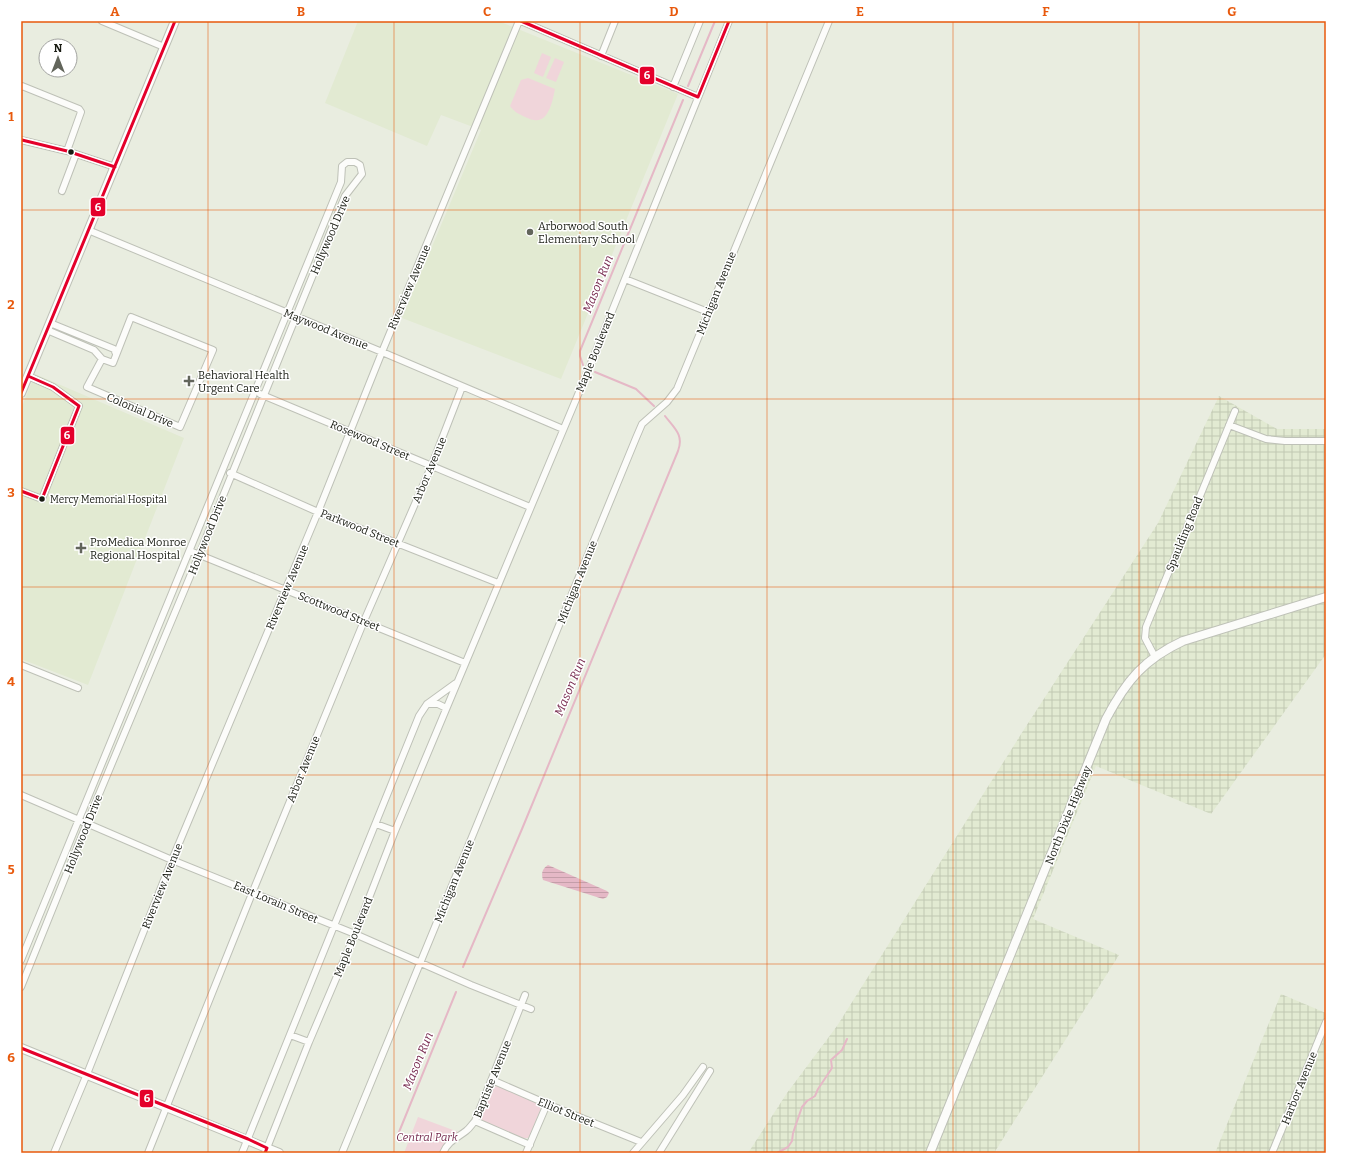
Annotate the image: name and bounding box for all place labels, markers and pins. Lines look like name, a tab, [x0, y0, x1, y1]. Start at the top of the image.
unlabelled marker	[66, 147, 76, 157]
place label: Arborwood South Elementary School	[538, 220, 635, 246]
marker: Arborwood South Elementary School	[525, 227, 535, 237]
place label: Behavioral Health Urgent Care	[198, 369, 289, 395]
marker: Behavioral Health Urgent Care	[183, 375, 195, 387]
marker: Mercy Memorial Hospital	[37, 494, 47, 504]
place label: Mercy Memorial Hospital	[50, 494, 167, 506]
place label: ProMedica Monroe Regional Hospital	[90, 536, 186, 562]
marker: ProMedica Monroe Regional Hospital	[75, 542, 87, 554]

